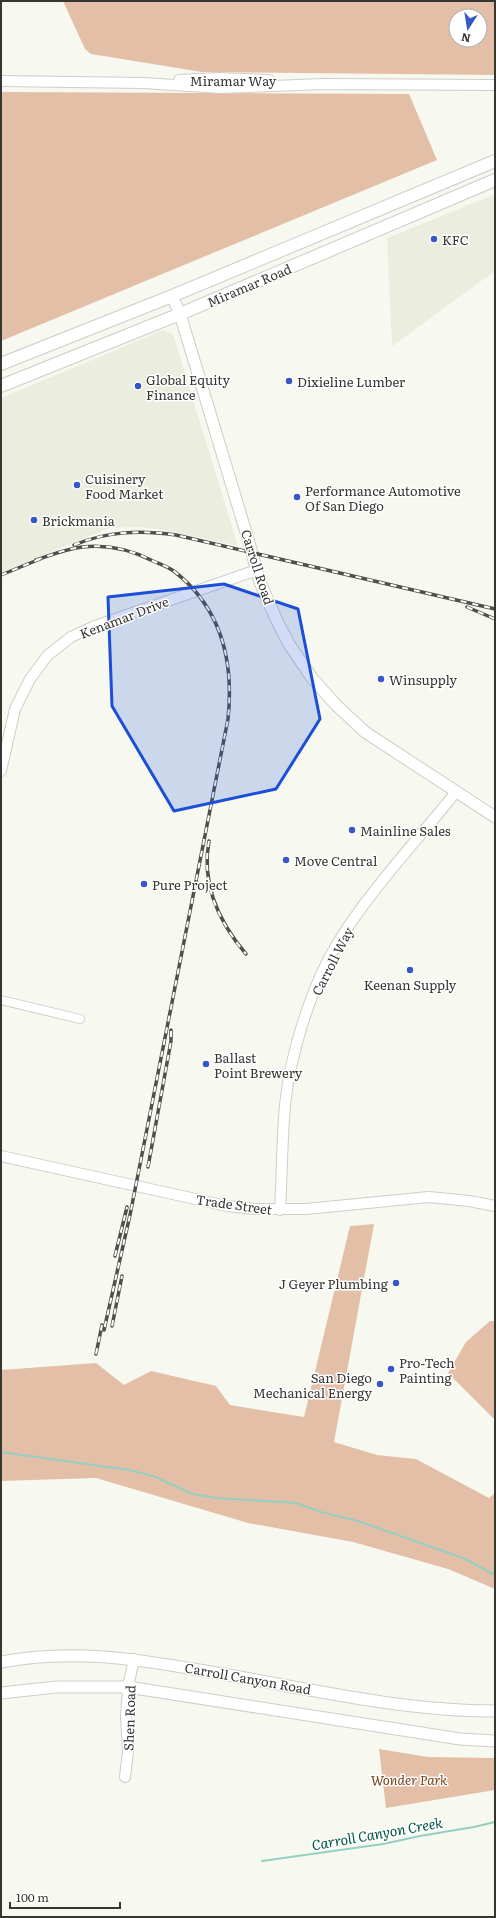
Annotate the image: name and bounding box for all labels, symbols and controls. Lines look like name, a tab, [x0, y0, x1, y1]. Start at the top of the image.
north arrow	[448, 8, 488, 48]
text: N	[460, 30, 472, 48]
street label: Miramar Way	[190, 71, 277, 90]
place label: KFC	[442, 230, 469, 249]
marker: KFC	[429, 234, 439, 244]
street label: Miramar Road	[204, 259, 294, 311]
place label: Global Equity Finance	[146, 370, 230, 404]
place label: Dixieline Lumber	[297, 372, 406, 391]
marker: Dixieline Lumber	[284, 376, 294, 386]
marker: Global Equity Finance	[133, 381, 143, 391]
place label: Cuisinery Food Market	[85, 469, 164, 503]
marker: Cuisinery Food Market	[72, 480, 82, 490]
place label: Performance Automotive Of San Diego	[305, 481, 461, 515]
marker: Performance Automotive Of San Diego	[292, 492, 302, 502]
place label: Brickmania	[42, 511, 115, 530]
marker: Brickmania	[29, 515, 39, 525]
street label: Carroll Road	[237, 527, 279, 607]
street label: Kenamar Drive	[77, 591, 172, 643]
place label: Winsupply	[389, 670, 457, 689]
marker: Winsupply	[376, 674, 386, 684]
place label: Mainline Sales	[360, 821, 451, 840]
marker: Mainline Sales	[347, 825, 357, 835]
place label: Move Central	[294, 851, 378, 870]
marker: Move Central	[281, 855, 291, 865]
place label: Pure Project	[152, 875, 228, 894]
marker: Pure Project	[139, 879, 149, 889]
street label: Carroll Way	[307, 923, 358, 999]
marker: Keenan Supply	[405, 965, 415, 975]
place label: Keenan Supply	[364, 975, 457, 994]
place label: Ballast Point Brewery	[214, 1048, 303, 1082]
marker: Ballast Point Brewery	[201, 1059, 211, 1069]
street label: Trade Street	[195, 1189, 274, 1219]
place label: J Geyer Plumbing	[279, 1274, 389, 1293]
marker: J Geyer Plumbing	[391, 1278, 401, 1288]
place label: Pro-Tech Painting	[399, 1353, 455, 1387]
marker: Pro-Tech Painting	[386, 1364, 396, 1374]
place label: San Diego Mechanical Energy	[253, 1368, 373, 1402]
marker: San Diego Mechanical Energy	[375, 1379, 385, 1389]
street label: Carroll Canyon Road	[183, 1658, 313, 1698]
street label: Shen Road	[118, 1685, 140, 1751]
park label: Wonder Park	[371, 1770, 448, 1789]
water label: Carroll Canyon Creek	[310, 1812, 444, 1854]
scale bar	[10, 1884, 120, 1910]
text: 100 m	[16, 1888, 49, 1906]

